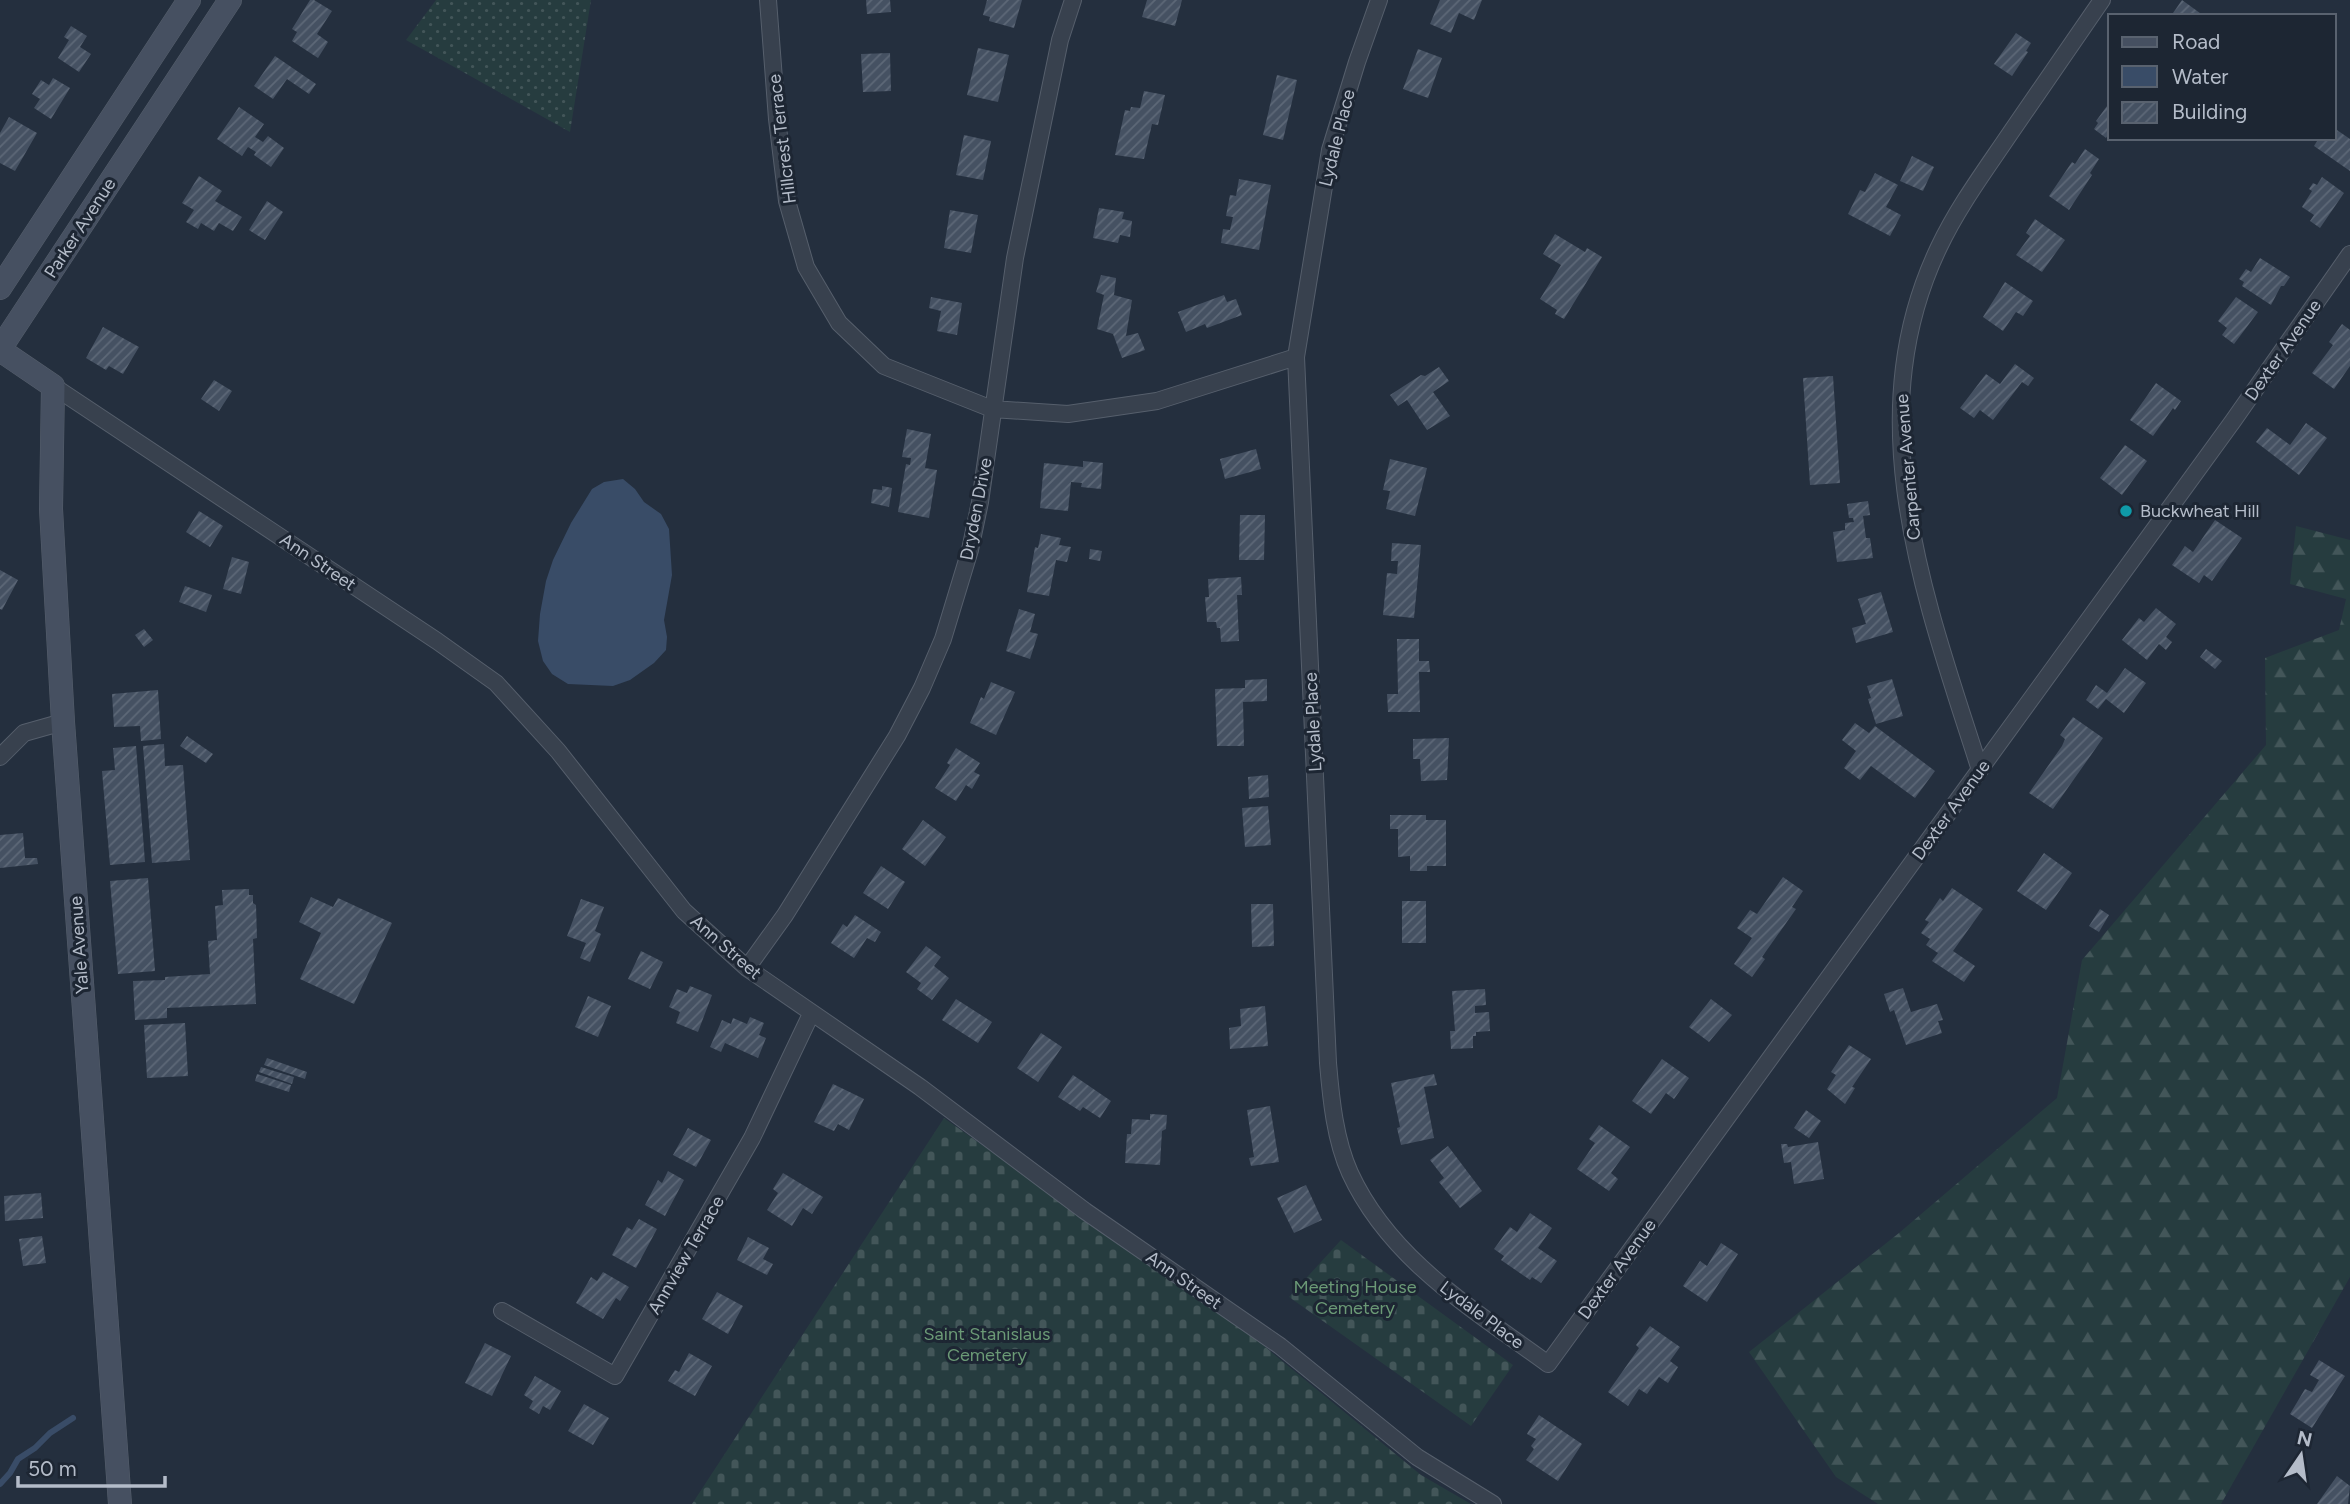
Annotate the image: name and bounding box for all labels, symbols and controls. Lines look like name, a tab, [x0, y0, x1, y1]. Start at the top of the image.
legend	[2108, 14, 2336, 140]
text: Road	[2172, 29, 2220, 54]
text: Water	[2172, 64, 2228, 89]
street label: Hillcrest Terrace	[763, 73, 801, 205]
street label: Lydale Place	[1314, 87, 1360, 189]
text: Building	[2172, 99, 2247, 124]
street label: Parker Avenue	[39, 174, 121, 282]
street label: Dexter Avenue	[2240, 295, 2326, 405]
street label: Carpenter Avenue	[1891, 393, 1925, 541]
street label: Dryden Drive	[955, 456, 997, 562]
place label: Buckwheat Hill	[2140, 500, 2260, 522]
marker: Buckwheat Hill	[2118, 503, 2134, 519]
street label: Ann Street	[276, 529, 360, 596]
street label: Lydale Place	[1299, 672, 1327, 772]
street label: Dexter Avenue	[1907, 755, 1995, 864]
street label: Yale Avenue	[65, 895, 93, 995]
street label: Ann Street	[686, 910, 766, 984]
street label: Annview Terrace	[643, 1192, 729, 1318]
street label: Dexter Avenue	[1573, 1214, 1661, 1323]
street label: Ann Street	[1142, 1246, 1226, 1314]
park label: Meeting House Cemetery	[1293, 1276, 1417, 1319]
street label: Lydale Place	[1436, 1276, 1529, 1354]
park label: Saint Stanislaus Cemetery	[924, 1323, 1050, 1366]
north arrow	[2266, 1420, 2336, 1490]
text: N	[2295, 1426, 2314, 1452]
scale bar	[18, 1444, 164, 1488]
text: 50 m	[28, 1456, 77, 1481]

